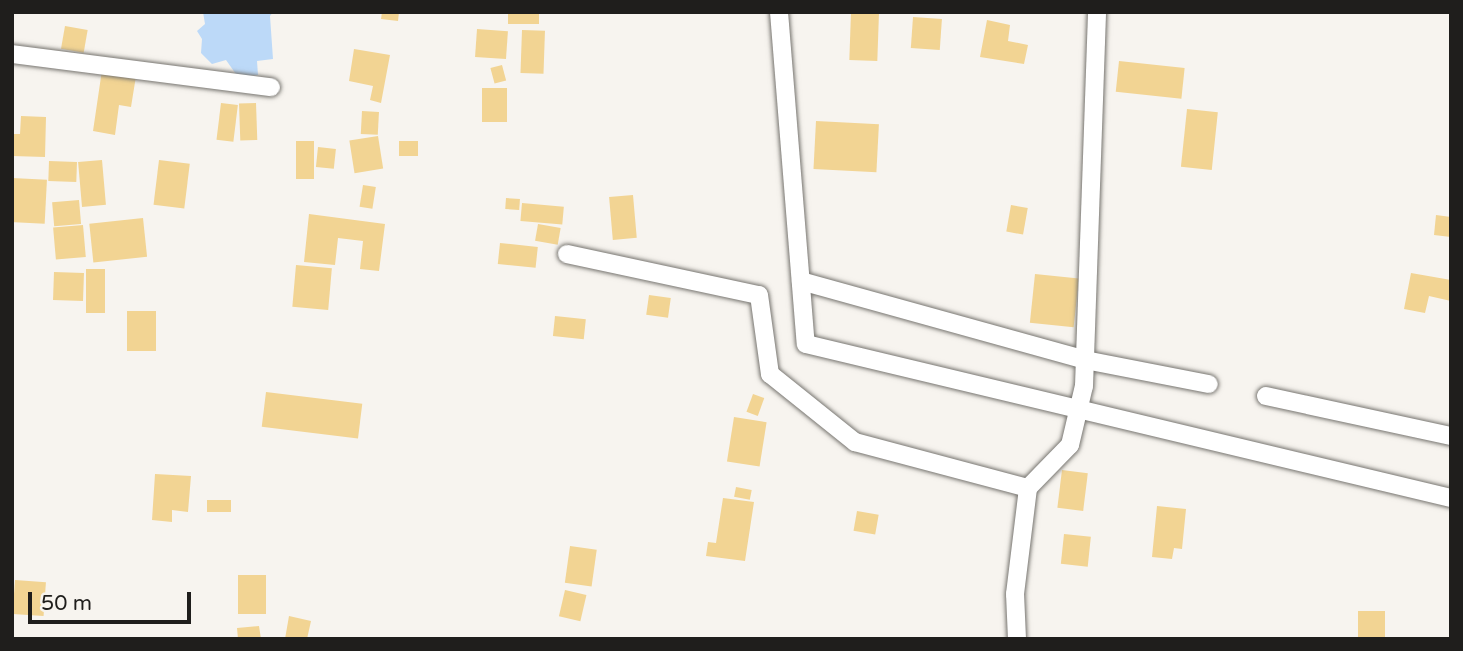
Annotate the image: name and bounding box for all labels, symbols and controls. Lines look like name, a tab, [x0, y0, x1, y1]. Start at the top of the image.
scale bar	[32, 578, 194, 622]
text: 50 m	[41, 591, 92, 616]

